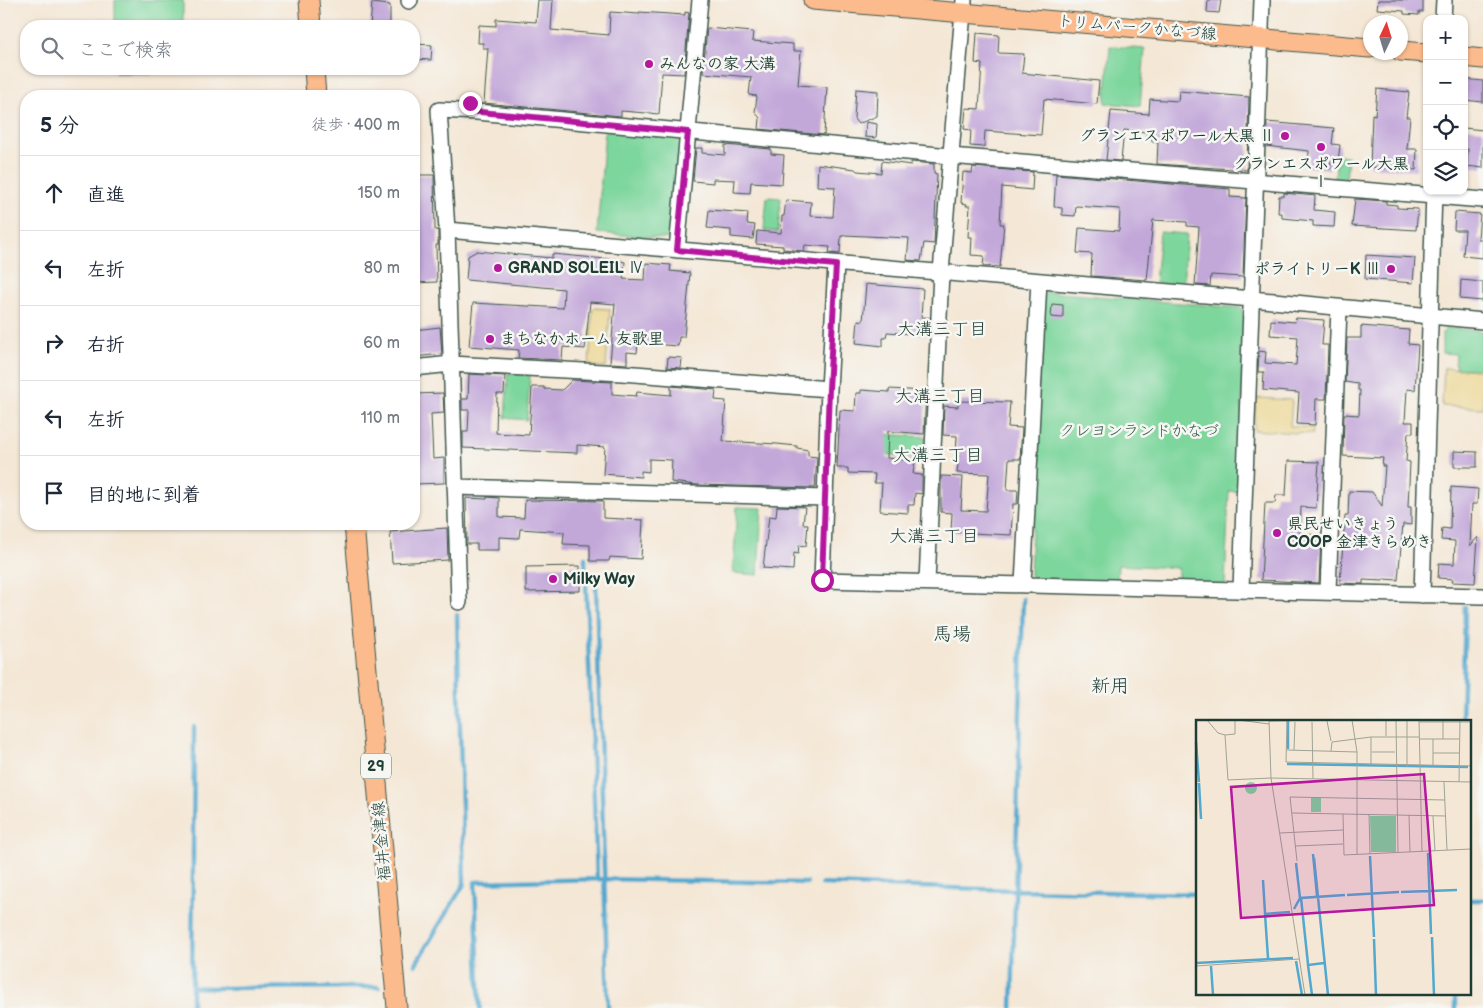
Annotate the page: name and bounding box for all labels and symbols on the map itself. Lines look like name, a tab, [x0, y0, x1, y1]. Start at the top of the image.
street label: トリムパークかなづ線	[1056, 12, 1218, 44]
north arrow	[1363, 15, 1408, 60]
place label: みんなの家 大溝	[659, 55, 775, 74]
marker: みんなの家 大溝	[643, 58, 655, 70]
route end	[459, 92, 482, 115]
place label: グランエスポワール大黒 Ⅱ	[1079, 127, 1275, 146]
marker: グランエスポワール大黒 Ⅱ	[1279, 130, 1291, 142]
marker: グランエスポワール大黒 Ⅰ	[1315, 141, 1327, 153]
place label: グランエスポワール大黒 Ⅰ	[1233, 155, 1409, 192]
place label: GRAND SOLEIL Ⅳ	[508, 259, 644, 278]
place label: ポライトリーK Ⅲ	[1254, 260, 1381, 279]
marker: GRAND SOLEIL Ⅳ	[492, 262, 504, 274]
marker: ポライトリーK Ⅲ	[1385, 263, 1397, 275]
district label: 大溝三丁目	[897, 319, 987, 340]
place label: まちなかホーム 友歌里	[500, 330, 664, 349]
marker: まちなかホーム 友歌里	[484, 333, 496, 345]
district label: 大溝三丁目	[895, 386, 985, 407]
park label: クレヨンランドかなづ	[1059, 422, 1219, 441]
district label: 大溝三丁目	[893, 445, 983, 466]
place label: 県民せいきょう COOP 金津きらめき	[1287, 515, 1432, 552]
district label: 大溝三丁目	[889, 526, 979, 547]
marker: 県民せいきょう COOP 金津きらめき	[1271, 527, 1283, 539]
route start	[811, 569, 834, 592]
place label: Milky Way	[563, 570, 635, 589]
marker: Milky Way	[547, 573, 559, 585]
district label: 馬場	[933, 623, 971, 646]
district label: 新用	[1091, 675, 1129, 698]
inset map	[1196, 720, 1470, 996]
road number: 29	[361, 754, 391, 778]
street label: 福井金津線	[369, 800, 395, 882]

